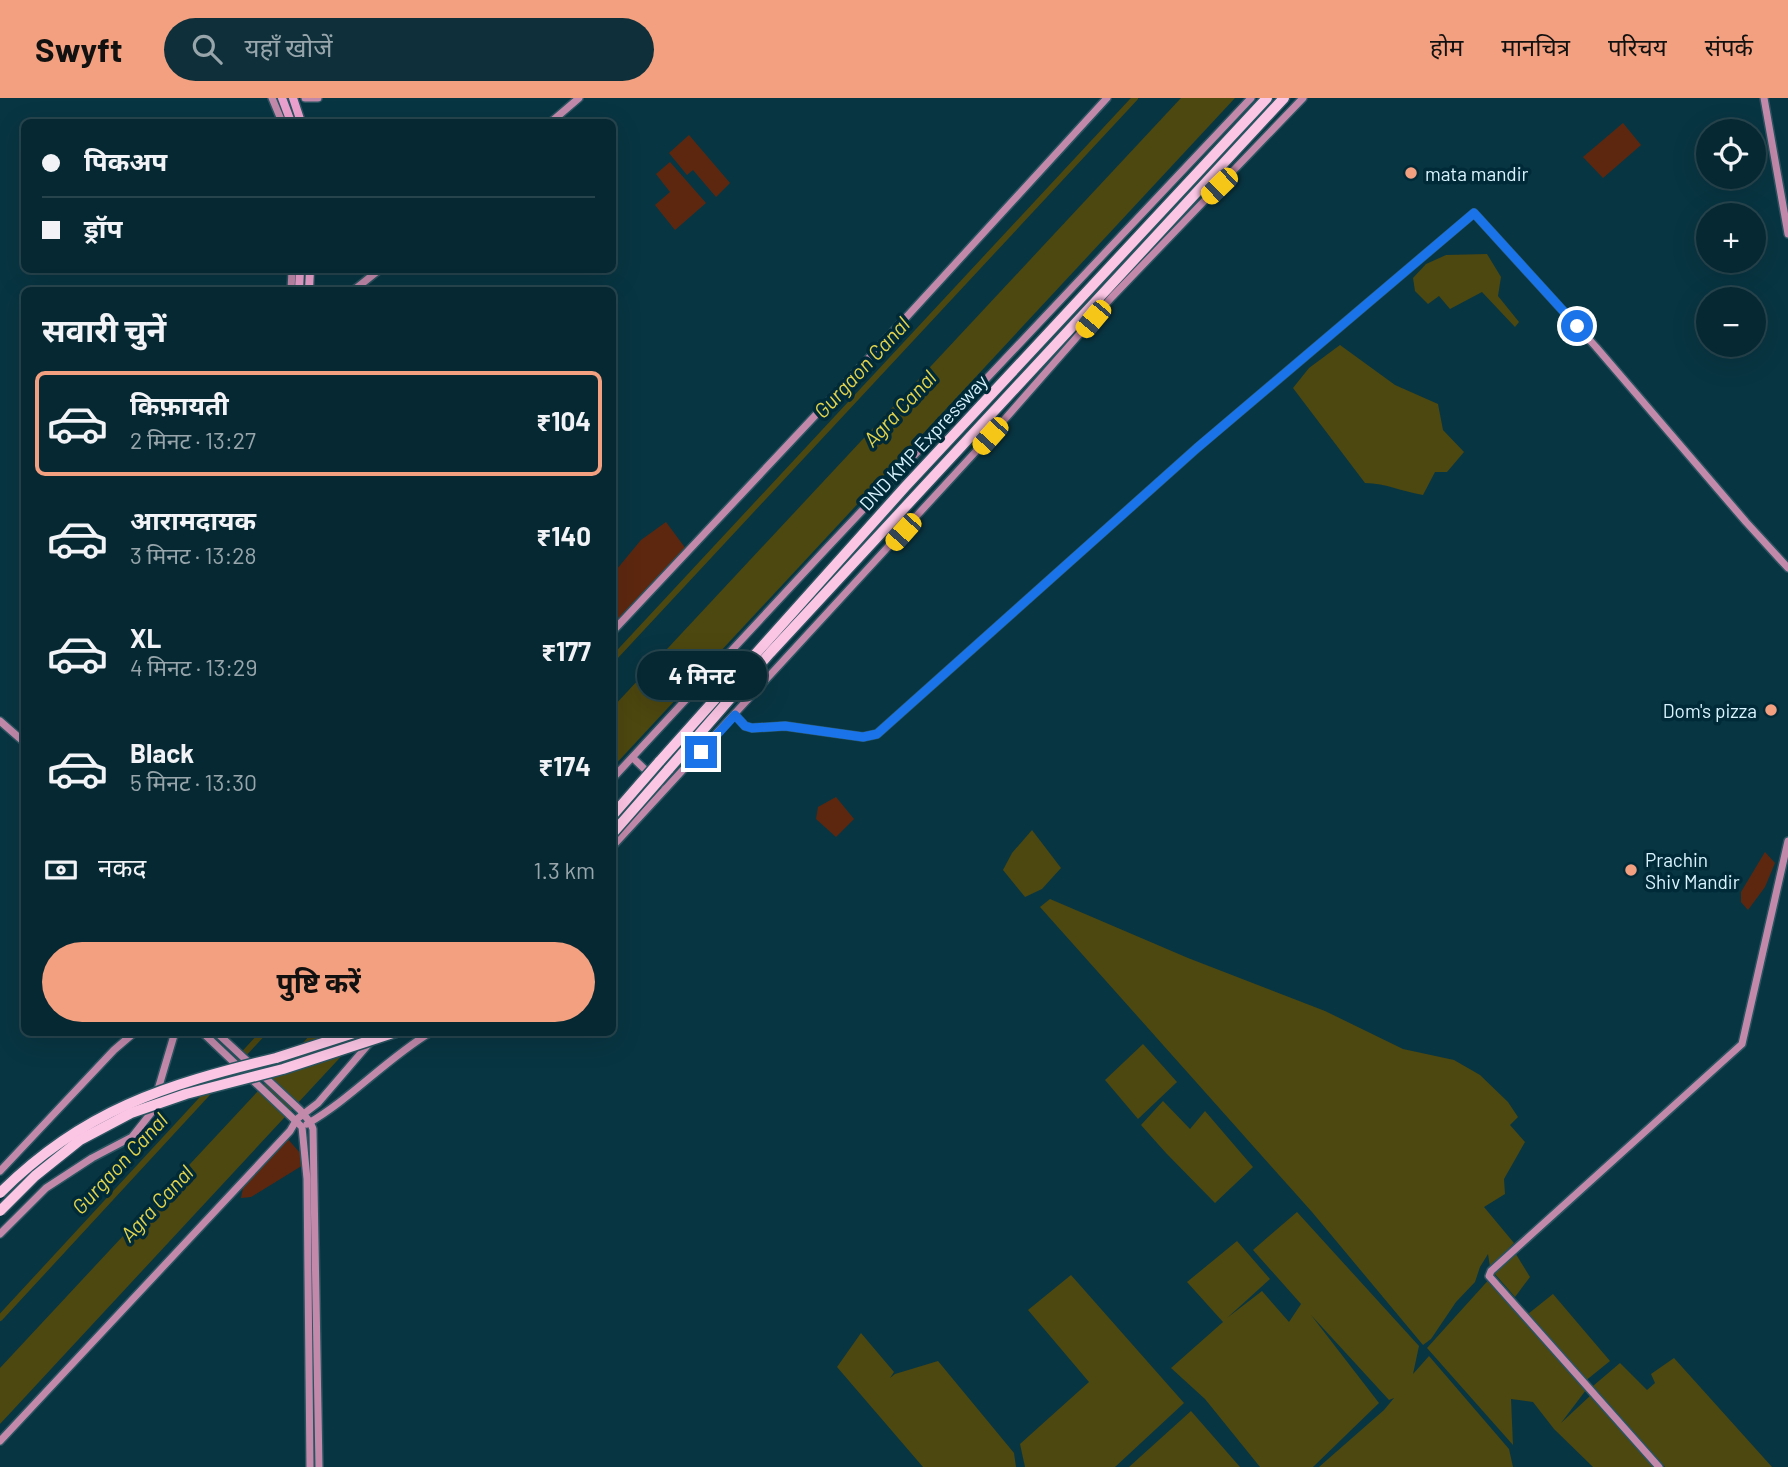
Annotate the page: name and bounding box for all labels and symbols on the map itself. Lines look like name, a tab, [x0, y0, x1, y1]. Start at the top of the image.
place label: mata mandir	[1425, 162, 1529, 185]
car	[1197, 164, 1242, 208]
marker: mata mandir	[1403, 165, 1419, 181]
car	[1072, 296, 1115, 342]
route start	[1561, 310, 1593, 342]
water label: Gurgaon Canal	[808, 311, 914, 423]
water label: Agra Canal	[857, 364, 941, 451]
street label: DND KMP Expressway	[854, 369, 992, 515]
car	[969, 413, 1012, 459]
car	[882, 509, 925, 555]
callout: 4 मिनट	[636, 650, 766, 700]
place label: Dom's pizza	[1663, 699, 1757, 722]
marker: Dom's pizza	[1763, 702, 1779, 718]
route end	[685, 736, 717, 768]
place label: Prachin Shiv Mandir	[1645, 848, 1740, 893]
marker: Prachin Shiv Mandir	[1623, 862, 1639, 878]
water label: Gurgaon Canal	[66, 1107, 172, 1219]
water label: Agra Canal	[114, 1159, 198, 1246]

